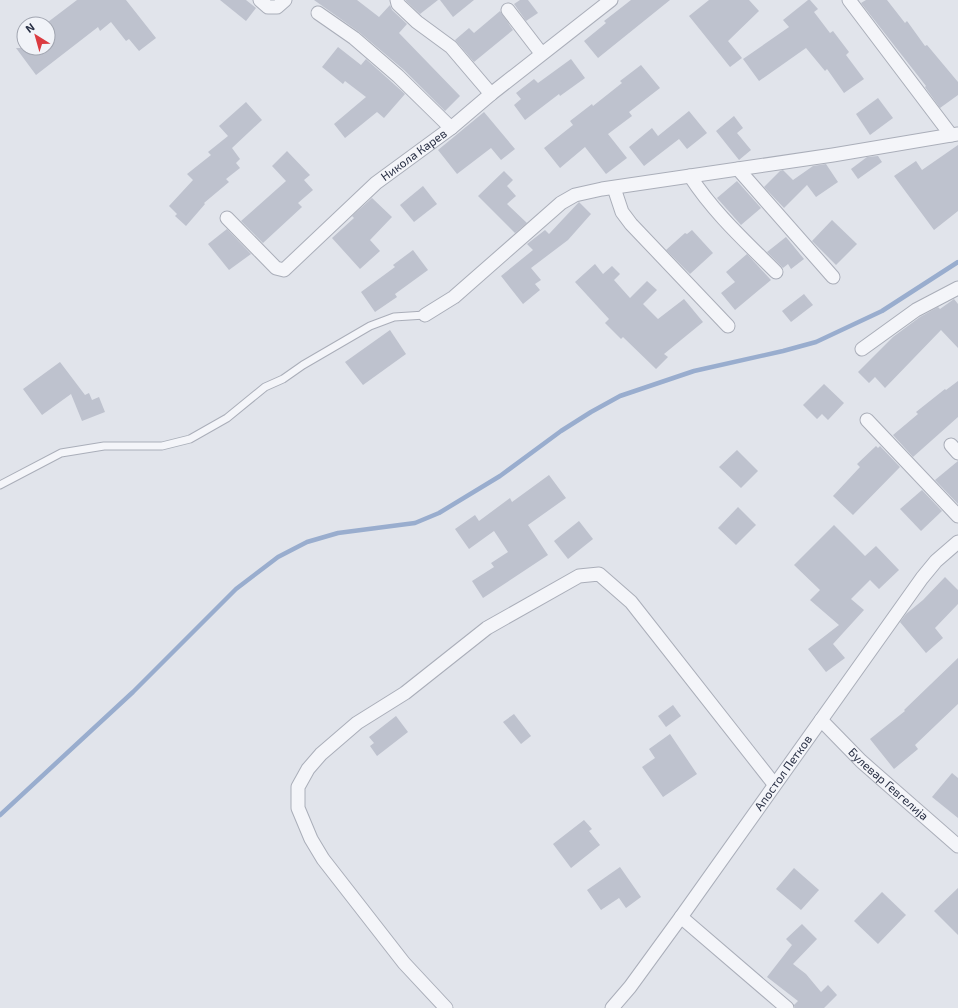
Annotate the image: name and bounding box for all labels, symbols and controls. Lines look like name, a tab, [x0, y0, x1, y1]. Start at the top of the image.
north arrow	[16, 16, 56, 56]
text: N	[23, 20, 37, 35]
street label: Никола Карев	[378, 126, 449, 183]
street label: Апостол Петков	[751, 732, 814, 813]
street label: Булевар Гевгелија	[846, 744, 932, 823]

